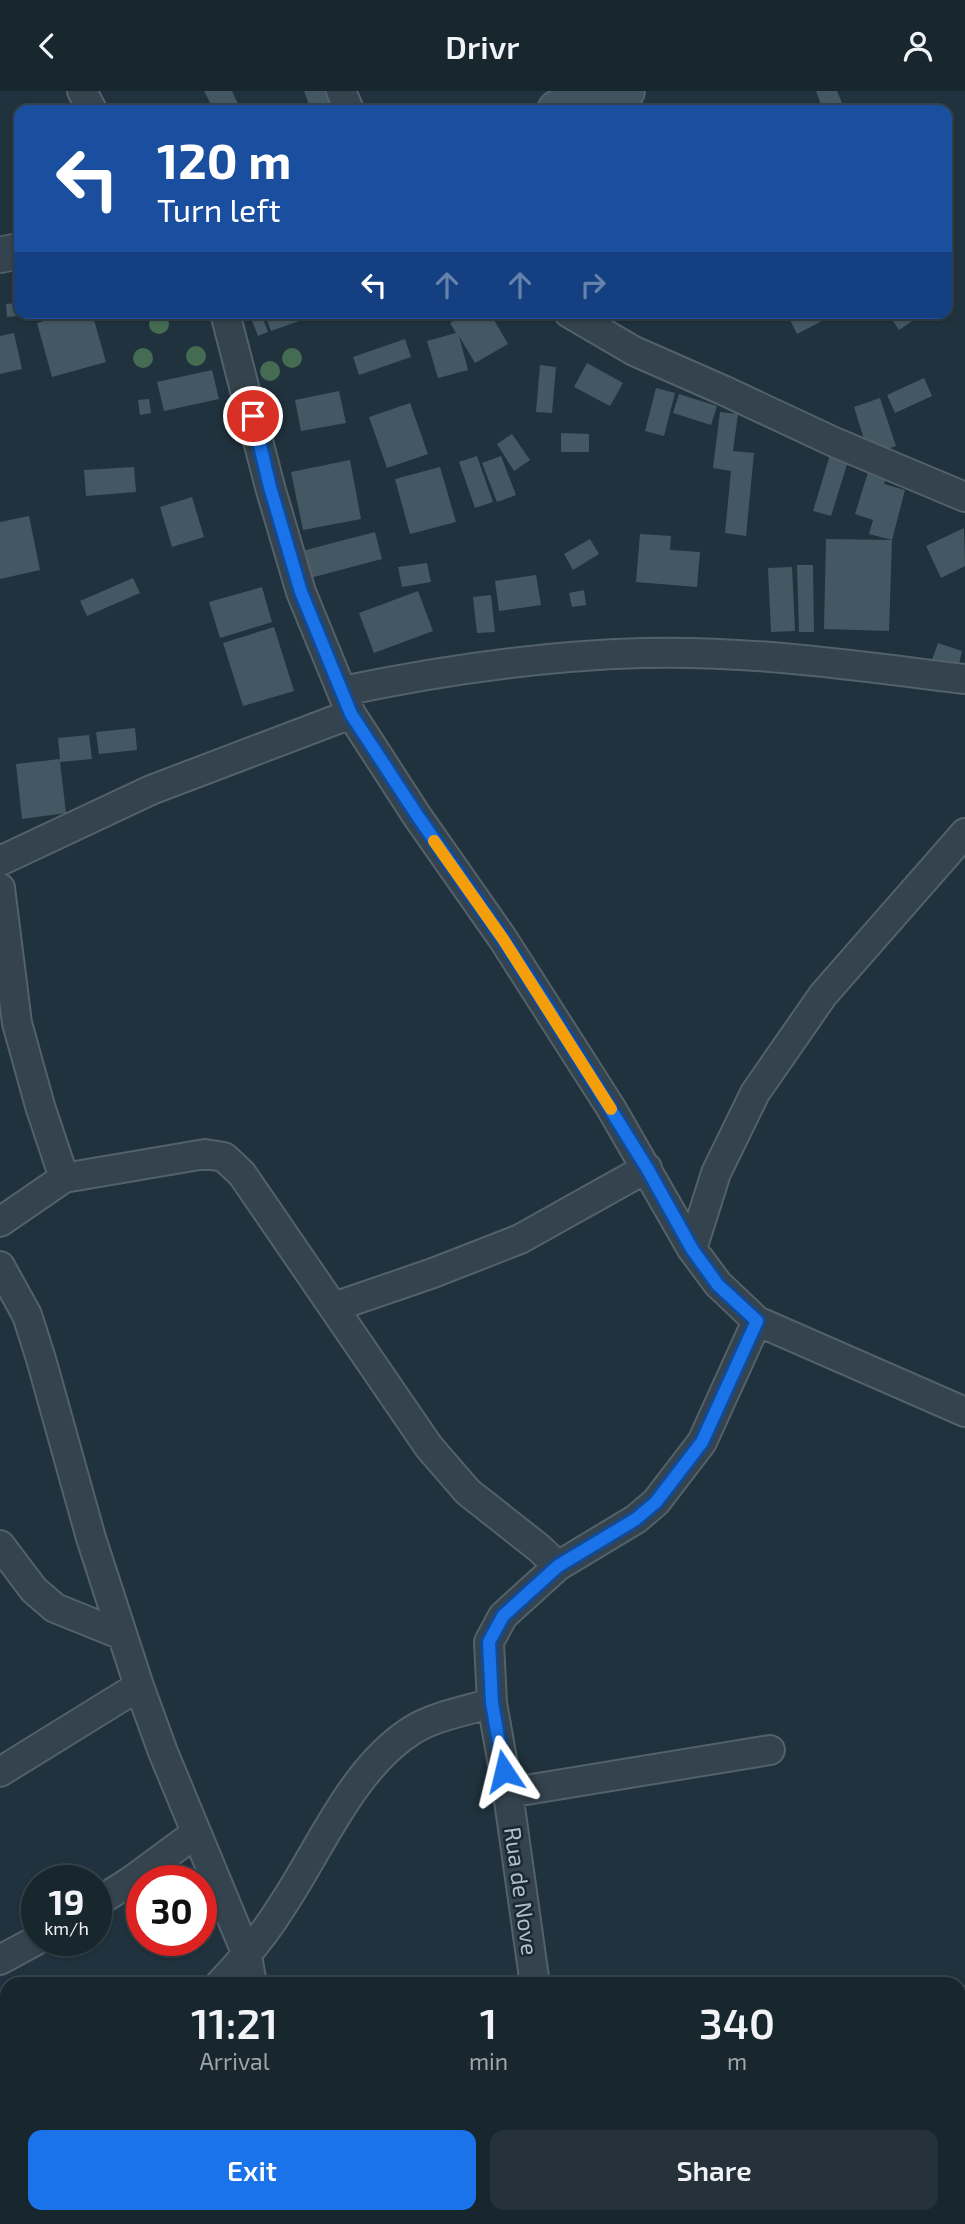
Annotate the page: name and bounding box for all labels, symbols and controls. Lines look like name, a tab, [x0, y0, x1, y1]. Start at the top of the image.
icon: back	[28, 27, 66, 65]
text: Drivr	[445, 27, 520, 65]
icon: person	[899, 27, 937, 65]
text: 120 m	[157, 130, 291, 189]
icon: left	[42, 133, 133, 224]
text: Turn left	[157, 190, 281, 228]
icon: left	[355, 266, 393, 304]
icon: ahead	[428, 266, 466, 304]
icon: ahead	[501, 266, 539, 304]
icon: right	[574, 266, 612, 304]
pin	[223, 386, 283, 446]
icon: arrive	[234, 397, 272, 435]
position arrow	[467, 1734, 541, 1808]
street label: Rua de Nove	[499, 1825, 545, 1957]
speed limit sign: 30	[126, 1865, 217, 1956]
text: 19	[49, 1880, 84, 1922]
text: km/h	[44, 1917, 89, 1939]
text: 11:21	[191, 1997, 278, 2047]
text: 1	[480, 1997, 497, 2047]
text: 340	[699, 1997, 775, 2047]
text: Arrival	[199, 2047, 269, 2075]
text: min	[469, 2047, 508, 2075]
text: m	[727, 2047, 747, 2075]
button: Exit	[28, 2130, 476, 2210]
button: Share	[490, 2130, 938, 2210]

